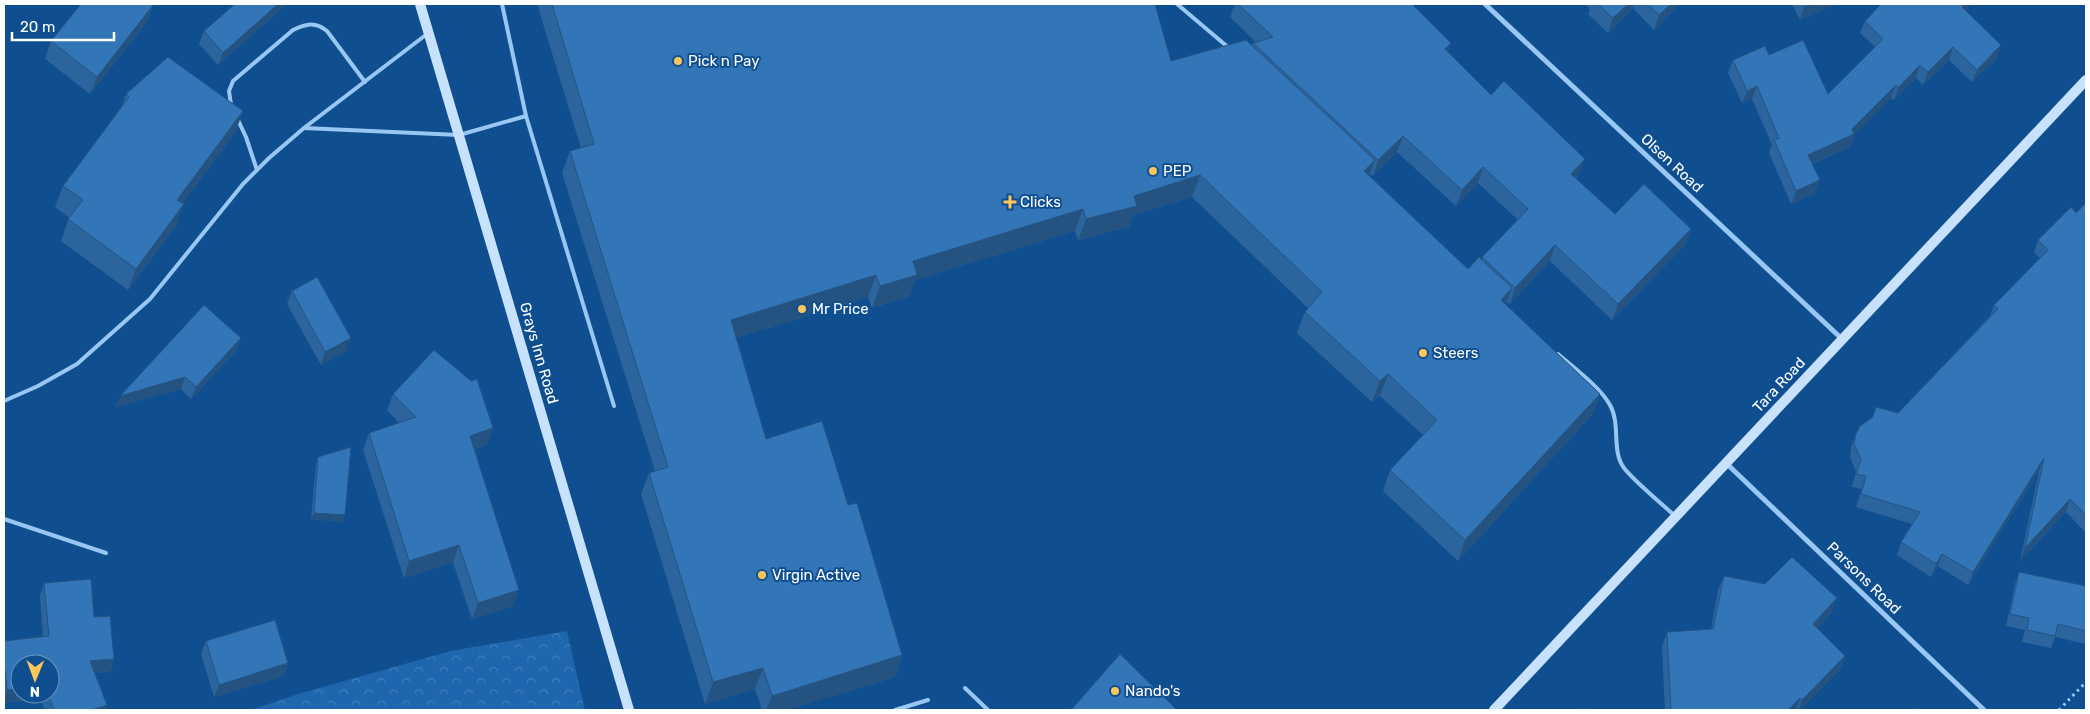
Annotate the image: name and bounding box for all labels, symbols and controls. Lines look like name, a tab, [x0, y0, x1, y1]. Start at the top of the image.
scale bar	[12, 10, 115, 42]
text: 20 m	[20, 18, 55, 36]
place label: Pick n Pay	[688, 52, 759, 70]
marker: Pick n Pay	[672, 55, 684, 67]
street label: Olsen Road	[1637, 130, 1707, 196]
place label: PEP	[1163, 162, 1192, 180]
marker: PEP	[1147, 165, 1159, 177]
place label: Clicks	[1020, 193, 1061, 211]
marker: Clicks	[1004, 196, 1016, 208]
street label: Grays Inn Road	[516, 300, 562, 406]
place label: Mr Price	[812, 300, 869, 318]
marker: Mr Price	[796, 303, 808, 315]
place label: Steers	[1433, 344, 1479, 362]
marker: Steers	[1417, 347, 1429, 359]
street label: Tara Road	[1749, 354, 1809, 416]
street label: Parsons Road	[1823, 538, 1905, 618]
place label: Virgin Active	[772, 566, 860, 584]
marker: Virgin Active	[756, 569, 768, 581]
north arrow	[10, 654, 60, 704]
place label: Nando's	[1125, 682, 1181, 700]
text: N	[30, 683, 40, 700]
marker: Nando's	[1109, 685, 1121, 697]

